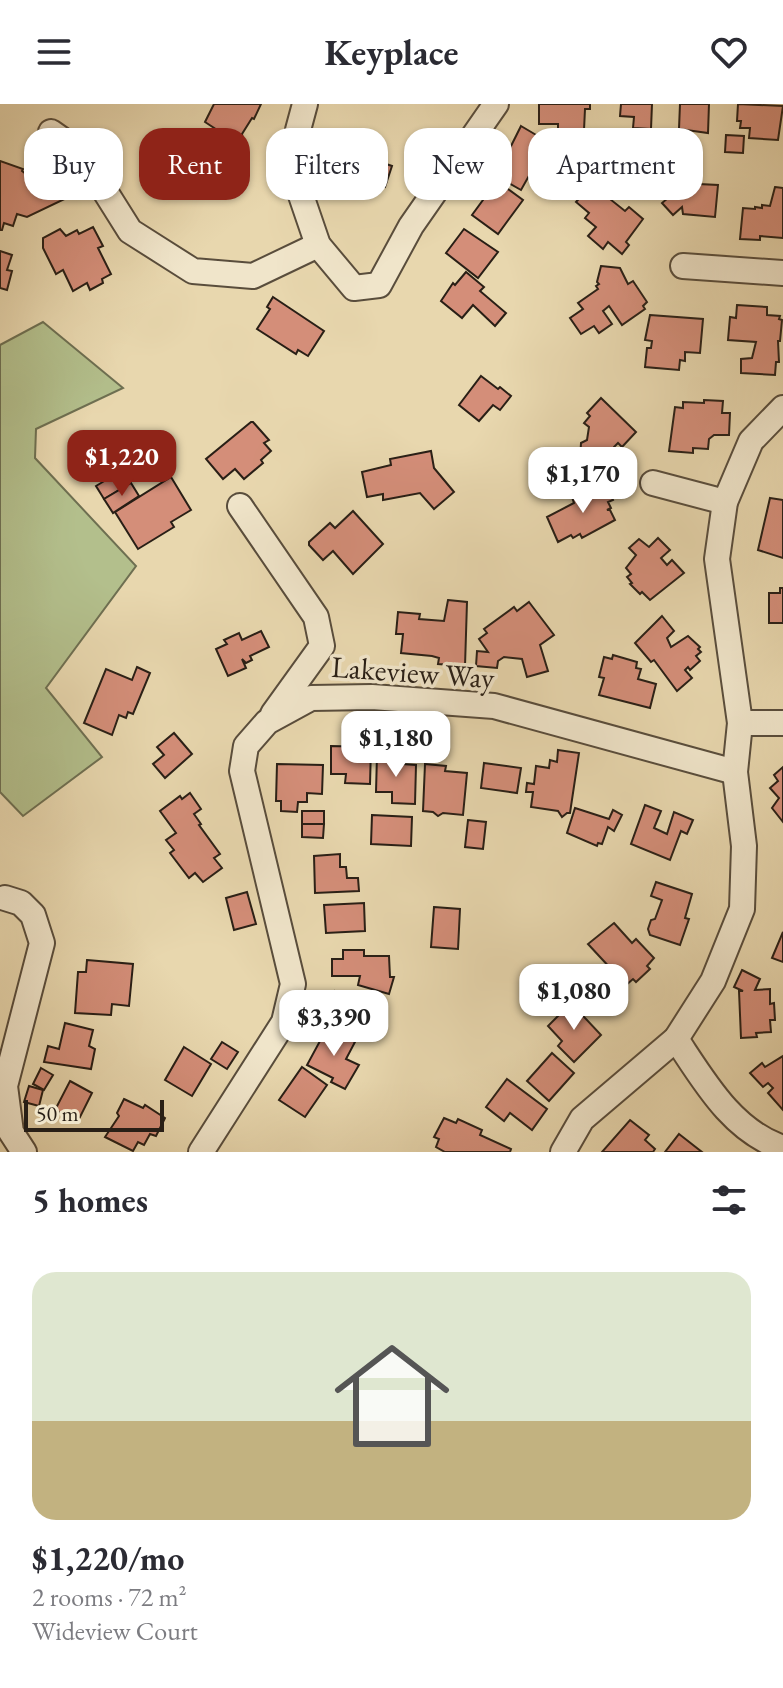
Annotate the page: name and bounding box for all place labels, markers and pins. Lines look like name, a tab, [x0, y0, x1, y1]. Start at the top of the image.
pin: $1,220	[57, 430, 187, 498]
pin: $1,170	[518, 447, 648, 515]
pin: $1,180	[331, 711, 461, 779]
pin: $1,080	[509, 964, 639, 1032]
pin: $3,390	[269, 990, 399, 1058]

